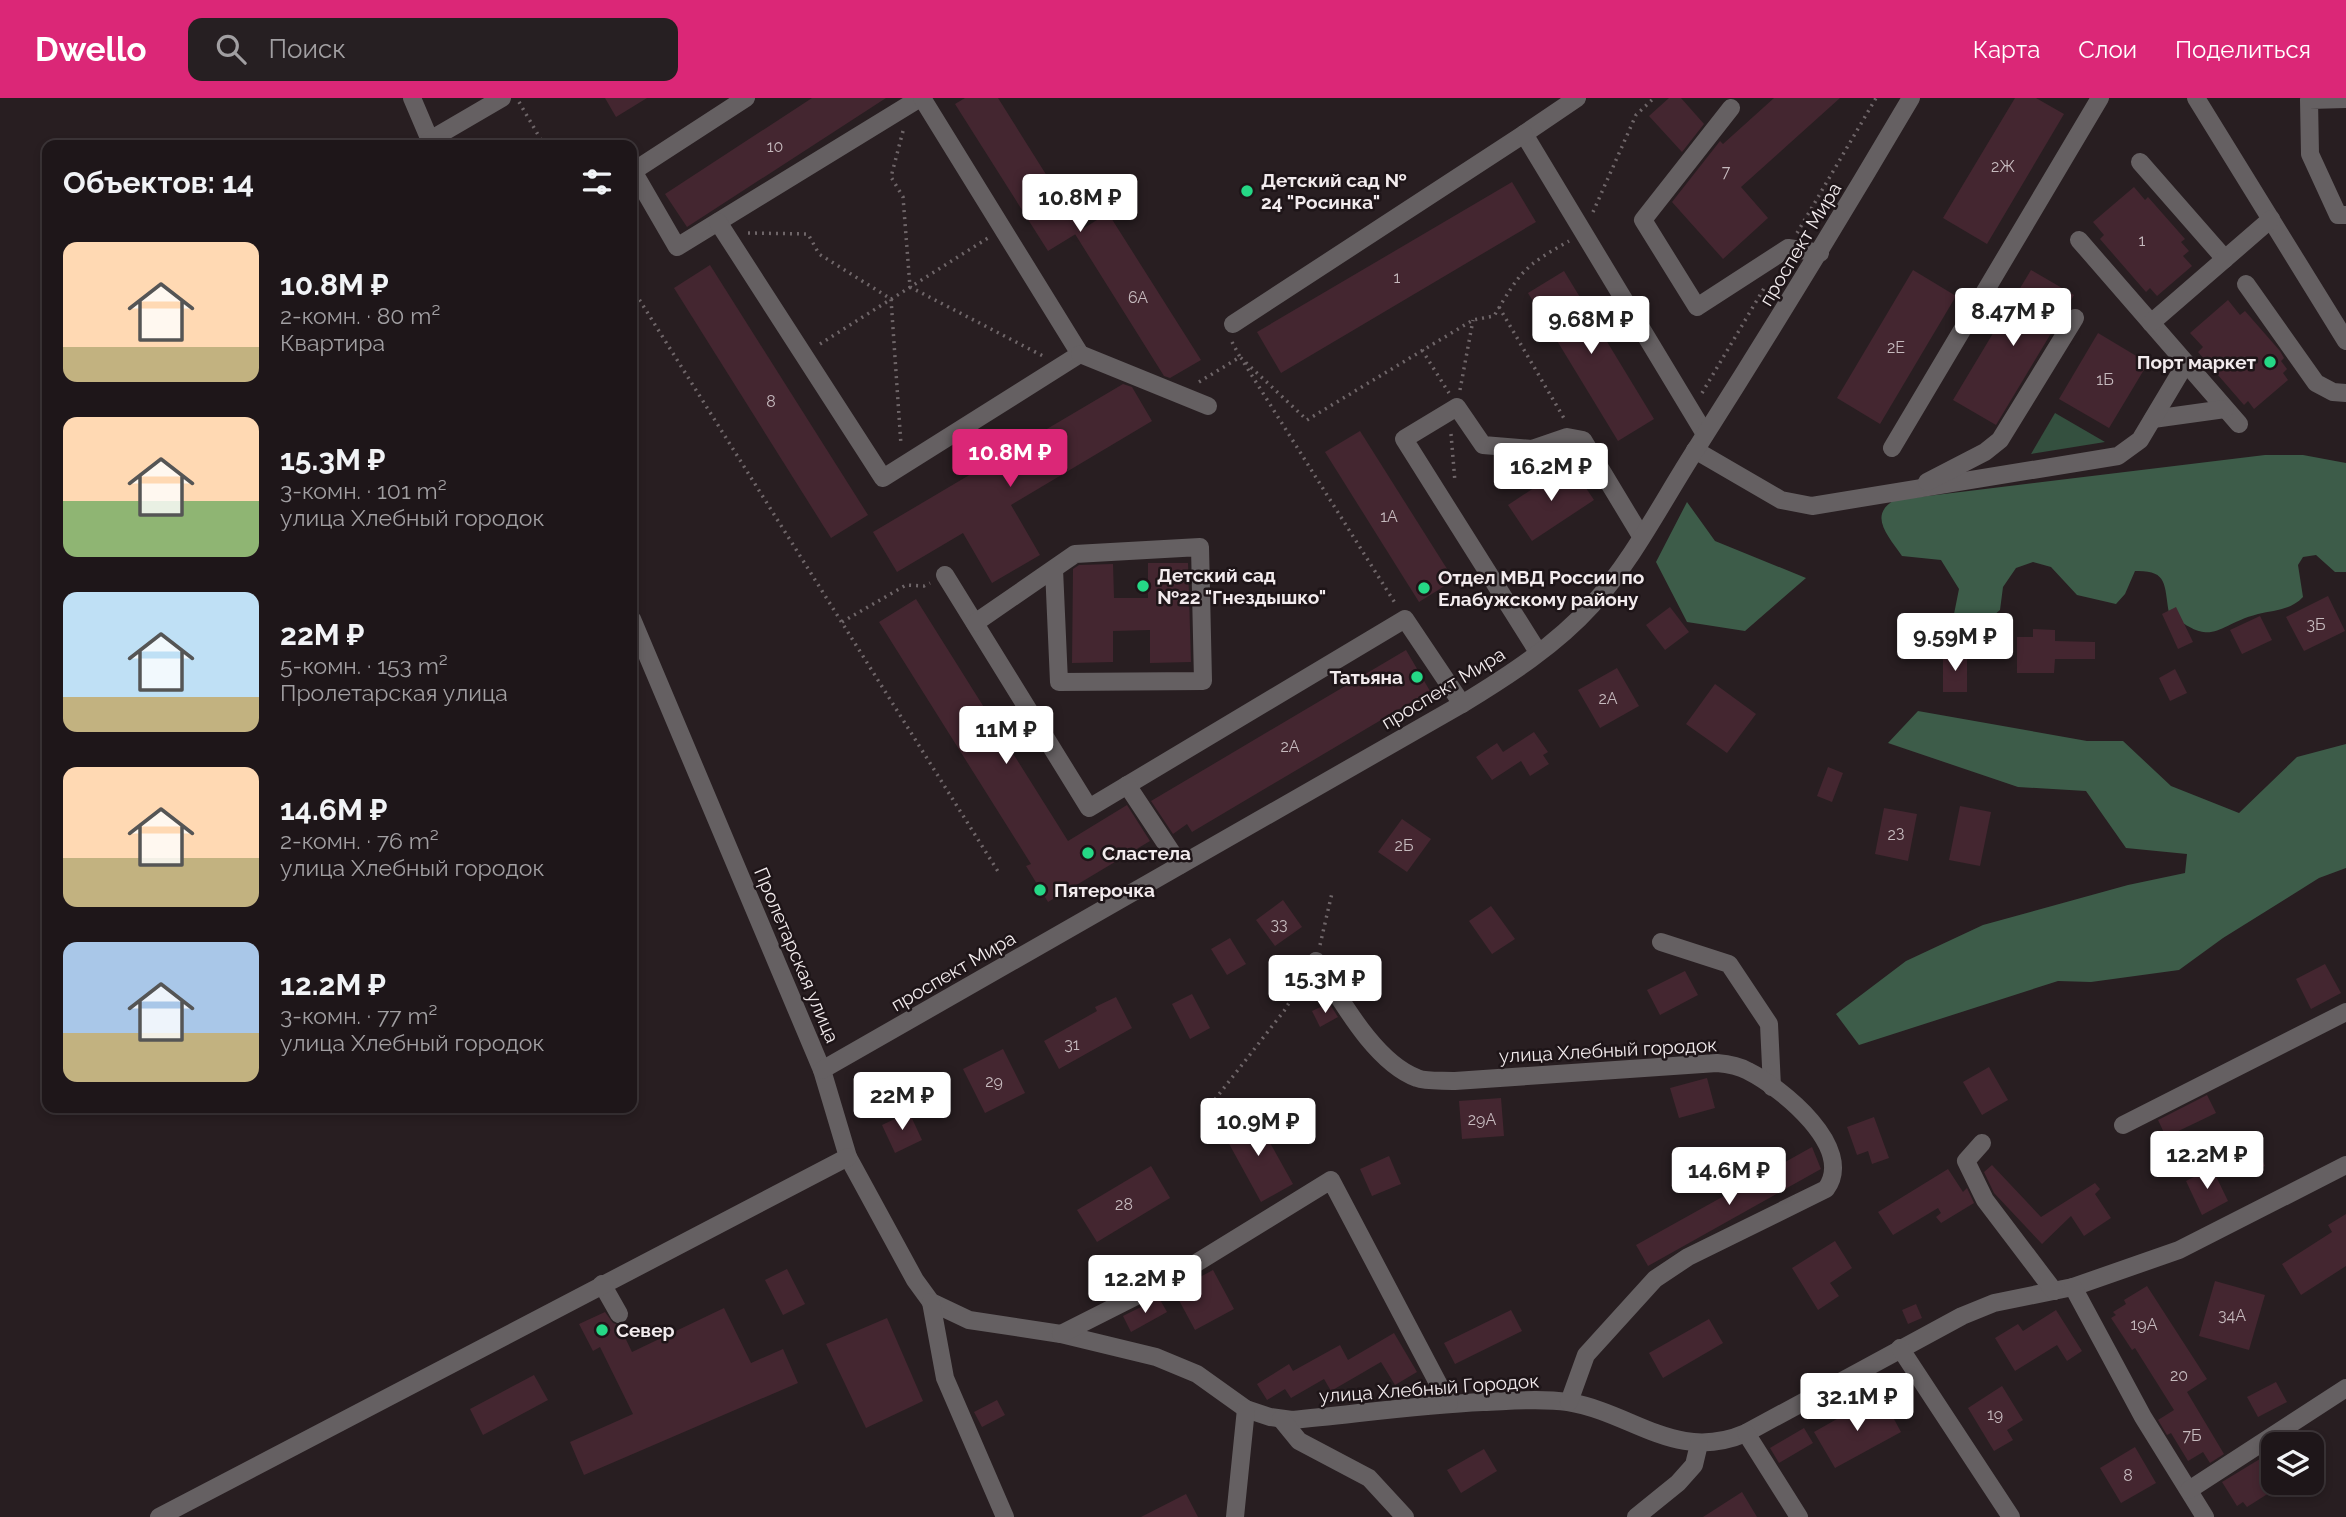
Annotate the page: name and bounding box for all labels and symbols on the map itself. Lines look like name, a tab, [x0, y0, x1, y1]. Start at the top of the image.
house number: 10	[767, 137, 783, 156]
house number: 2Ж	[1991, 157, 2015, 176]
house number: 7	[1722, 162, 1731, 181]
place label: Детский сад № 24 "Росинка"	[1261, 169, 1406, 213]
pin: 10.8M ₽	[1015, 174, 1145, 234]
street label: проспект Мира	[1755, 178, 1845, 310]
marker: Детский сад № 24 "Росинка"	[1239, 183, 1255, 199]
house number: 1	[2139, 231, 2146, 250]
house number: 1	[1394, 268, 1401, 287]
house number: 6А	[1128, 288, 1148, 307]
pin: 8.47M ₽	[1948, 288, 2078, 348]
pin: 9.68M ₽	[1526, 296, 1656, 356]
house number: 2Е	[1887, 338, 1905, 357]
place label: Порт маркет	[2137, 351, 2257, 373]
marker: Порт маркет	[2262, 354, 2278, 370]
house number: 1Б	[2096, 370, 2114, 389]
house number: 8	[766, 392, 776, 411]
pin: 10.8M ₽	[945, 430, 1075, 489]
pin: 16.2M ₽	[1486, 444, 1616, 503]
house number: 1А	[1380, 507, 1398, 526]
place label: Детский сад №22 "Гнездышко"	[1157, 564, 1326, 608]
place label: Отдел МВД России по Елабужскому району	[1438, 566, 1644, 610]
marker: Детский сад №22 "Гнездышко"	[1135, 578, 1151, 594]
marker: Отдел МВД России по Елабужскому району	[1416, 580, 1432, 596]
pin: 9.59M ₽	[1890, 614, 2020, 673]
house number: 3Б	[2307, 615, 2325, 634]
street label: проспект Мира	[1377, 643, 1509, 733]
place label: Татьяна	[1330, 666, 1403, 688]
marker: Татьяна	[1409, 669, 1425, 685]
house number: 2А	[1598, 689, 1618, 708]
pin: 11M ₽	[957, 706, 1055, 766]
house number: 2А	[1280, 737, 1300, 756]
house number: 2З	[1887, 825, 1905, 844]
house number: 2Б	[1395, 836, 1413, 855]
place label: Сластела	[1102, 842, 1191, 864]
marker: Сластела	[1080, 845, 1096, 861]
street label: Пролетарская улица	[750, 864, 844, 1046]
place label: Пятерочка	[1054, 879, 1155, 901]
marker: Пятерочка	[1032, 882, 1048, 898]
house number: 33	[1270, 915, 1288, 934]
street label: проспект Мира	[887, 926, 1019, 1016]
pin: 15.3M ₽	[1260, 956, 1390, 1015]
street label: улица Хлебный городок	[1498, 1033, 1718, 1067]
house number: 31	[1064, 1035, 1080, 1054]
pin: 22M ₽	[853, 1072, 951, 1132]
house number: 29	[985, 1072, 1003, 1091]
pin: 10.9M ₽	[1193, 1098, 1323, 1158]
house number: 29А	[1468, 1110, 1496, 1129]
pin: 12.2M ₽	[2142, 1132, 2272, 1191]
pin: 14.6M ₽	[1664, 1148, 1794, 1207]
house number: 28	[1115, 1195, 1133, 1214]
pin: 12.2M ₽	[1080, 1256, 1210, 1315]
house number: 34А	[2218, 1306, 2246, 1325]
house number: 19А	[2130, 1315, 2158, 1334]
place label: Север	[616, 1319, 675, 1341]
marker: Север	[594, 1322, 610, 1338]
house number: 20	[2170, 1366, 2188, 1385]
street label: улица Хлебный Городок	[1318, 1369, 1540, 1407]
pin: 32.1M ₽	[1792, 1374, 1922, 1433]
house number: 19	[1987, 1405, 2003, 1424]
house number: 7Б	[2183, 1426, 2202, 1445]
house number: 8	[2123, 1466, 2133, 1485]

